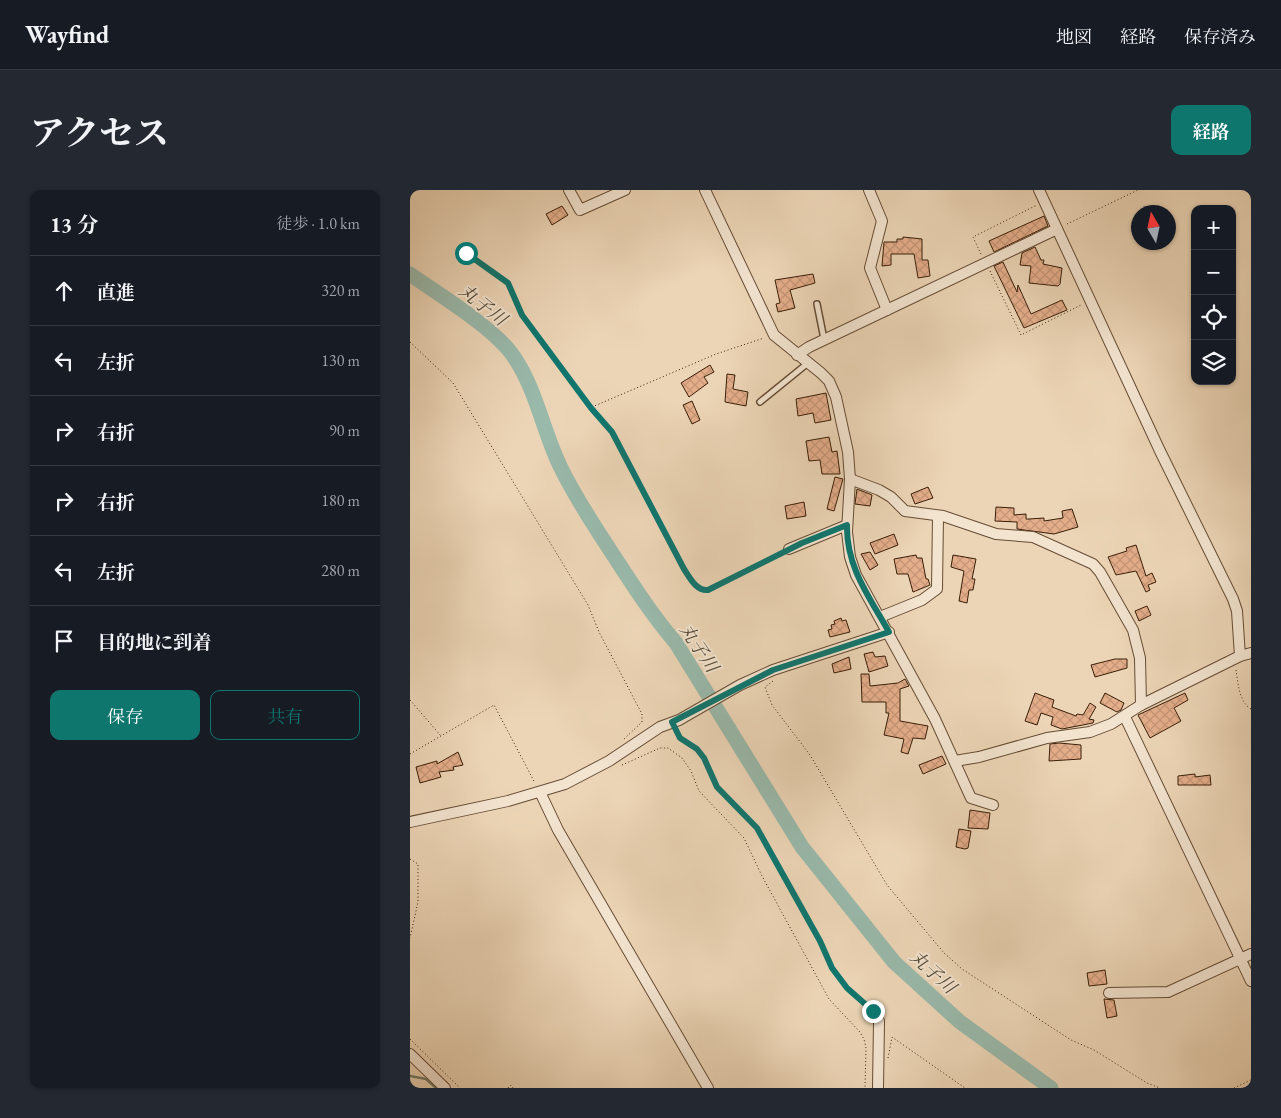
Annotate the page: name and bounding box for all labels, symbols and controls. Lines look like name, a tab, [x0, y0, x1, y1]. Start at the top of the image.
text: Wayfind	[25, 19, 109, 50]
text: 地図	[1056, 25, 1092, 48]
text: 経路	[1120, 25, 1156, 48]
text: 保存済み	[1184, 25, 1256, 48]
button: 経路	[1171, 105, 1251, 155]
text: アクセス	[30, 110, 169, 155]
north arrow	[1131, 205, 1176, 250]
map controls	[1191, 205, 1236, 385]
button: +	[1191, 205, 1236, 250]
text: 13 分	[50, 211, 98, 238]
text: 徒歩 · 1.0 km	[276, 213, 360, 234]
route start	[455, 242, 478, 265]
button: −	[1191, 250, 1236, 295]
icon: ahead	[50, 277, 78, 305]
water label: 丸子川	[455, 279, 513, 332]
text: 直進	[97, 280, 135, 305]
text: 320 m	[321, 280, 360, 301]
button: locate	[1191, 295, 1236, 340]
button: layers	[1191, 340, 1236, 385]
icon: left	[50, 347, 78, 375]
text: 左折	[97, 350, 135, 375]
text: 130 m	[321, 350, 360, 371]
icon: right	[50, 417, 78, 445]
text: 右折	[97, 420, 135, 445]
text: 90 m	[329, 420, 360, 441]
icon: right	[50, 487, 78, 515]
text: 右折	[97, 490, 135, 515]
text: 180 m	[321, 490, 360, 511]
icon: left	[50, 557, 78, 585]
text: 左折	[97, 560, 135, 585]
text: 280 m	[321, 560, 360, 581]
water label: 丸子川	[675, 619, 725, 678]
icon: arrive	[50, 627, 78, 655]
text: 目的地に到着	[97, 630, 211, 655]
button: 保存	[50, 690, 200, 740]
button: 共有	[210, 690, 360, 740]
water label: 丸子川	[906, 945, 963, 1000]
route end	[862, 1000, 885, 1023]

